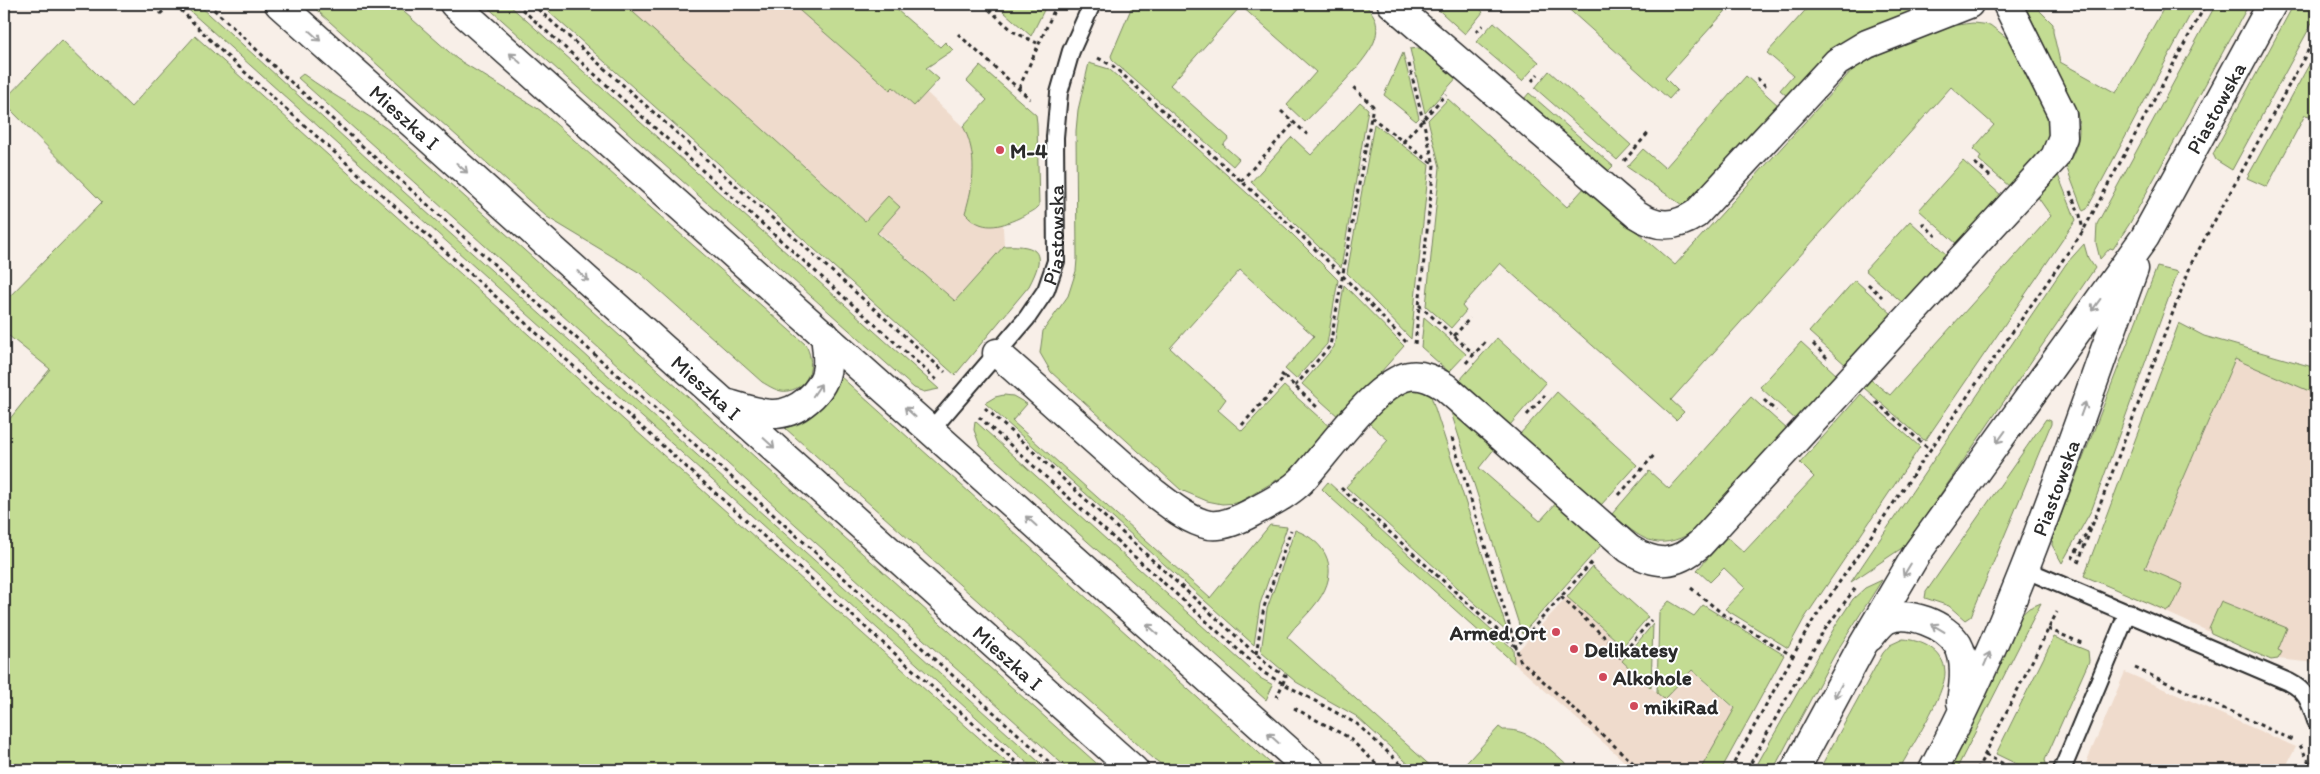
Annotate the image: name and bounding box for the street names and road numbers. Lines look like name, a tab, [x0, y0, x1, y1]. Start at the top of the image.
street label: Piastowska	[2180, 57, 2251, 158]
street label: Mieszka I	[365, 79, 445, 154]
street label: Piastowska	[1036, 184, 1069, 288]
street label: Mieszka I	[666, 349, 747, 425]
street label: Piastowska	[2026, 436, 2084, 539]
street label: Mieszka I	[968, 620, 1048, 695]

